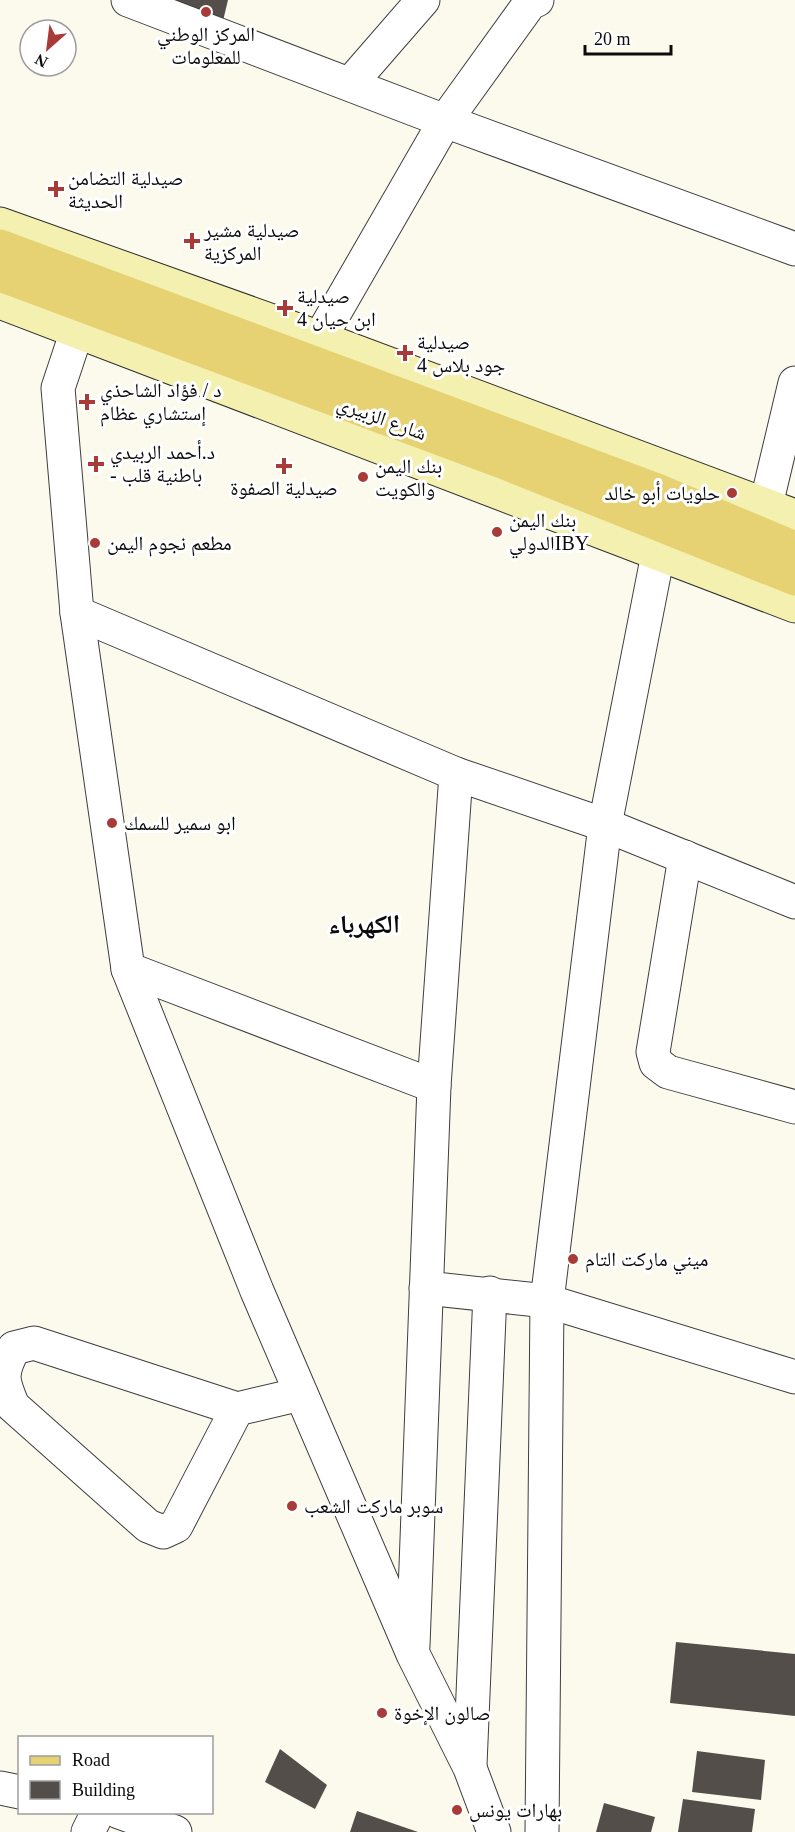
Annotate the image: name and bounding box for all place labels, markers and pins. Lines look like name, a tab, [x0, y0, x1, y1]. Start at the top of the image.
marker: المركز الوطني للمعلومات	[199, 5, 213, 19]
place label: المركز الوطني للمعلومات	[157, 23, 255, 68]
place label: صيدلية التضامن الحديثة	[68, 167, 184, 212]
marker: صيدلية التضامن الحديثة	[49, 182, 63, 196]
place label: صيدلية مشير المركزية	[203, 219, 300, 264]
marker: صيدلية مشير المركزية	[185, 234, 199, 248]
place label: صيدلية ابن حيان 4	[297, 285, 376, 331]
marker: صيدلية ابن حيان 4	[278, 301, 292, 315]
place label: صيدلية جود بلاس 4	[417, 331, 506, 377]
marker: صيدلية جود بلاس 4	[398, 346, 412, 360]
place label: د / فؤاد الشاحذي إستشاري عظام	[100, 379, 222, 429]
marker: د / فؤاد الشاحذي إستشاري عظام	[78, 393, 96, 411]
place label: د.أحمد الربيدي - باطنية قلب	[110, 440, 215, 487]
marker: د.أحمد الربيدي - باطنية قلب	[87, 455, 105, 473]
place label: بنك اليمن والكويت	[375, 455, 442, 500]
marker: صيدلية الصفوة	[277, 459, 291, 473]
marker: بنك اليمن والكويت	[356, 470, 370, 484]
place label: صيدلية الصفوة	[230, 477, 338, 499]
place label: حلويات أبو خالد	[605, 481, 720, 505]
marker: حلويات أبو خالد	[725, 486, 739, 500]
place label: بنك اليمن الدوليIBY	[509, 509, 589, 559]
marker: بنك اليمن الدوليIBY	[490, 525, 504, 539]
place label: مطعم نجوم اليمن	[107, 532, 232, 557]
marker: مطعم نجوم اليمن	[88, 536, 102, 550]
place label: ابو سمير للسمك	[124, 812, 236, 835]
marker: ابو سمير للسمك	[105, 816, 119, 830]
place label: ميني ماركت التام	[585, 1248, 708, 1275]
marker: ميني ماركت التام	[566, 1252, 580, 1266]
place label: سوبر ماركت الشعب	[304, 1495, 444, 1518]
marker: سوبر ماركت الشعب	[285, 1499, 299, 1513]
place label: صالون الإخوة	[394, 1702, 490, 1726]
marker: صالون الإخوة	[375, 1706, 389, 1720]
place label: بهارات يونس	[469, 1799, 562, 1822]
marker: بهارات يونس	[450, 1803, 464, 1817]

